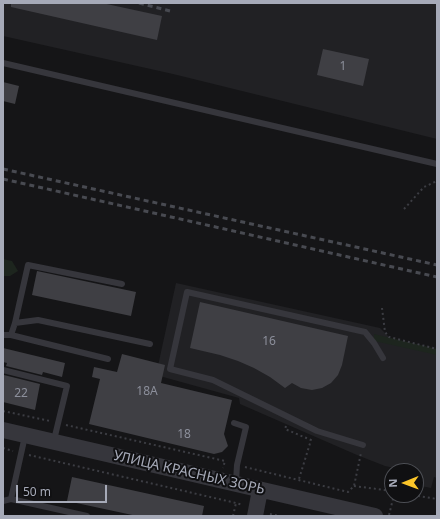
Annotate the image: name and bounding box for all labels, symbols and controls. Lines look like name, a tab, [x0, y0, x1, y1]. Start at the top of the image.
house number: 1	[340, 60, 346, 74]
house number: 16	[262, 335, 276, 349]
house number: 18А	[136, 385, 158, 399]
house number: 22	[14, 387, 28, 401]
house number: 18	[177, 428, 191, 442]
street label: УЛИЦА КРАСНЫХ ЗОРЬ	[112, 447, 266, 499]
north arrow	[384, 463, 424, 503]
scale bar	[18, 477, 109, 503]
text: N	[385, 479, 400, 488]
text: 50 m	[23, 483, 51, 500]

